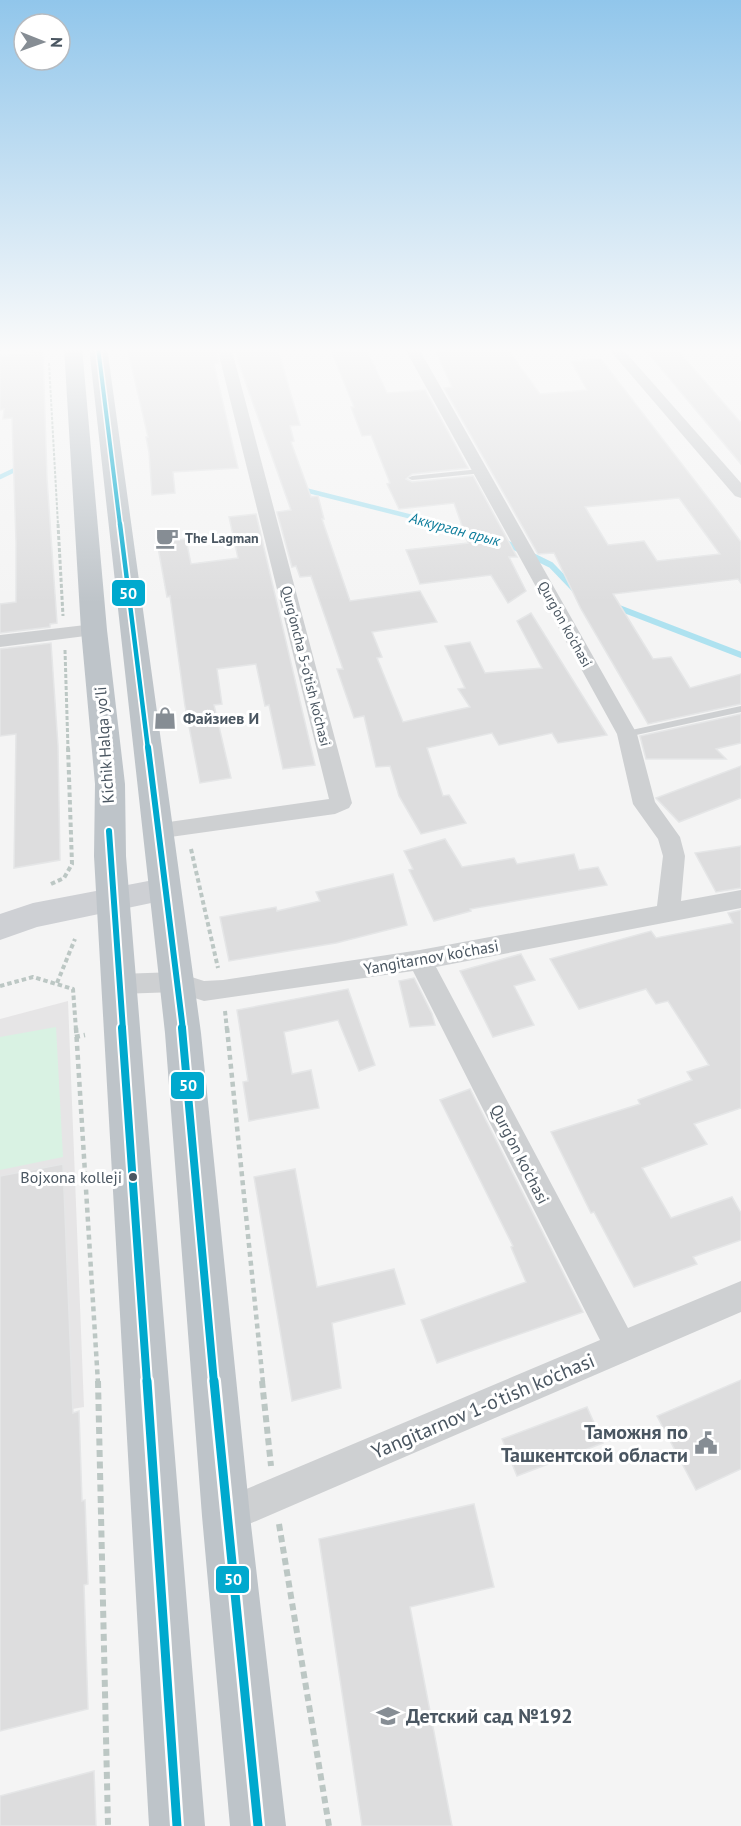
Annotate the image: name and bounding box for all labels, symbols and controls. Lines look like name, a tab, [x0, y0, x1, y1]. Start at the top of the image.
north arrow	[12, 12, 72, 72]
text: N	[47, 37, 67, 48]
water label: Аккурган арык	[407, 508, 503, 550]
cafe icon: The Lagman	[154, 525, 180, 551]
place label: The Lagman	[185, 529, 259, 547]
street label: Qurg'on ko'chasi	[534, 578, 596, 670]
line badge: 50	[111, 579, 146, 607]
text: 50	[119, 583, 137, 603]
street label: Qurg'oncha 5-o'tish ko'chasi	[277, 584, 335, 748]
street label: Kichik Halqa yo'li	[90, 686, 118, 804]
shop icon: Файзиев И	[152, 705, 178, 731]
place label: Файзиев И	[183, 708, 259, 728]
street label: Yangitarnov ko'chasi	[362, 935, 500, 979]
line badge: 50	[170, 1071, 205, 1100]
text: 50	[179, 1075, 197, 1095]
street label: Qurg'on ko'chasi	[486, 1101, 554, 1207]
place label: Bojxona kolleji	[20, 1167, 122, 1187]
marker: Bojxona kolleji	[127, 1171, 139, 1183]
street label: Yangitarnov 1-o'tish ko'chasi	[368, 1347, 598, 1465]
place label: Таможня по Ташкентской области	[501, 1419, 688, 1468]
public building icon: Таможня по Ташкентской области	[693, 1430, 719, 1456]
line badge: 50	[215, 1565, 250, 1594]
text: 50	[224, 1569, 242, 1589]
school or university icon: Детский сад №192	[375, 1703, 401, 1729]
place label: Детский сад №192	[406, 1703, 573, 1729]

